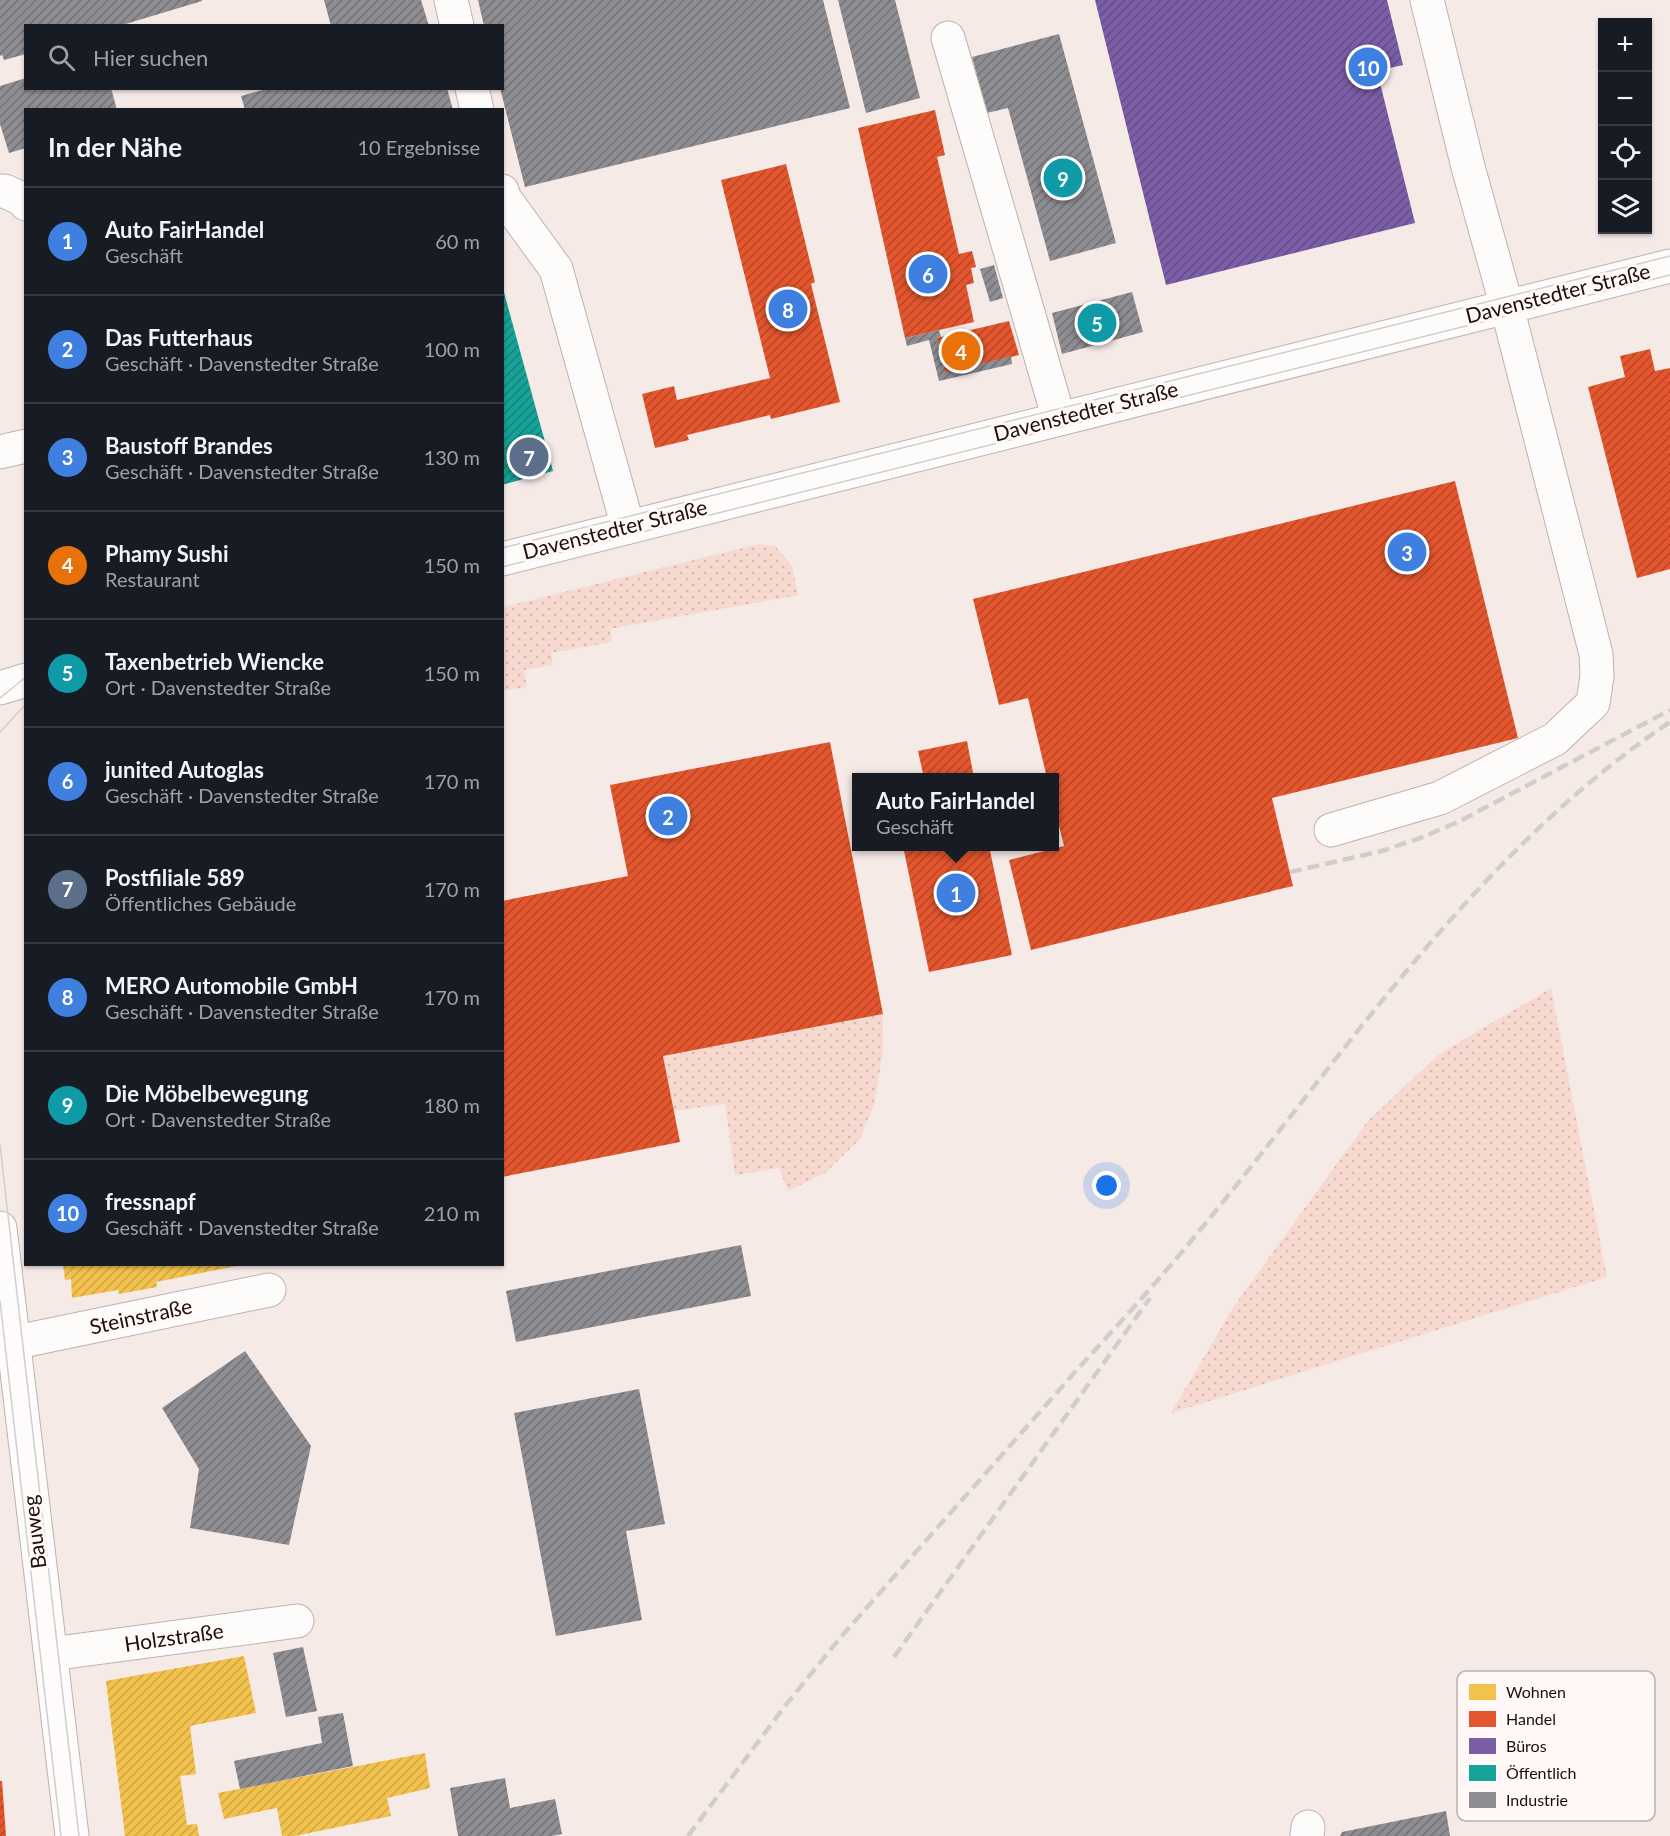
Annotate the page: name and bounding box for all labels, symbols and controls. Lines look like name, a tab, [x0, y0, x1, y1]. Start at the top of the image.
map controls	[1598, 18, 1652, 234]
button: +	[1598, 18, 1652, 72]
search box	[24, 24, 504, 90]
icon: search	[45, 41, 78, 74]
text: Hier suchen	[93, 44, 208, 71]
pin: 10	[1348, 44, 1388, 90]
button: −	[1598, 72, 1652, 126]
button: locate	[1598, 126, 1652, 180]
text: In der Nähe	[48, 131, 182, 163]
text: 10 Ergebnisse	[358, 135, 480, 159]
pin: 9	[1044, 156, 1082, 201]
button: layers	[1598, 180, 1652, 234]
text: Auto FairHandel	[105, 216, 264, 243]
text: 1	[62, 229, 73, 253]
text: 60 m	[435, 229, 480, 253]
text: Geschäft	[105, 243, 183, 267]
pin: 6	[908, 252, 948, 296]
street label: Davenstedter Straße	[1463, 257, 1653, 328]
pin: 8	[768, 286, 808, 332]
pin: 5	[1078, 300, 1116, 346]
text: Das Futterhaus	[105, 324, 253, 351]
pin: 4	[942, 328, 980, 374]
text: 2	[62, 337, 73, 361]
text: 100 m	[424, 337, 480, 361]
text: Geschäft · Davenstedter Straße	[105, 351, 379, 375]
street label: Davenstedter Straße	[991, 375, 1181, 446]
text: Baustoff Brandes	[105, 432, 273, 459]
pin: 7	[510, 434, 548, 480]
text: 3	[62, 445, 73, 469]
text: 130 m	[424, 445, 480, 469]
text: Geschäft · Davenstedter Straße	[105, 459, 379, 483]
street label: Davenstedter Straße	[520, 493, 710, 564]
pin: 3	[1388, 530, 1426, 574]
text: Phamy Sushi	[105, 540, 229, 567]
text: 4	[62, 553, 73, 577]
text: 150 m	[424, 553, 480, 577]
text: Restaurant	[105, 567, 200, 591]
text: Taxenbetrieb Wiencke	[105, 648, 324, 675]
text: 5	[62, 661, 73, 685]
text: 150 m	[424, 661, 480, 685]
text: Ort · Davenstedter Straße	[105, 675, 331, 699]
text: junited Autoglas	[105, 756, 264, 783]
text: 6	[62, 769, 73, 793]
text: 170 m	[424, 769, 480, 793]
popup	[852, 773, 1059, 851]
text: Geschäft · Davenstedter Straße	[105, 783, 379, 807]
text: Auto FairHandel	[876, 787, 1035, 814]
pin: 2	[648, 794, 688, 838]
text: Geschäft	[876, 814, 954, 838]
text: Postfiliale 589	[105, 864, 245, 891]
pin: 1	[936, 870, 976, 916]
text: 7	[62, 877, 73, 901]
text: 170 m	[424, 877, 480, 901]
text: Öffentliches Gebäude	[105, 891, 296, 915]
text: MERO Automobile GmbH	[105, 972, 358, 999]
text: 8	[62, 985, 73, 1009]
text: 170 m	[424, 985, 480, 1009]
text: Geschäft · Davenstedter Straße	[105, 999, 379, 1023]
text: Die Möbelbewegung	[105, 1080, 308, 1107]
text: 9	[62, 1093, 73, 1117]
text: 180 m	[424, 1093, 480, 1117]
text: Ort · Davenstedter Straße	[105, 1107, 331, 1131]
your location	[1092, 1171, 1121, 1200]
text: fressnapf	[105, 1188, 196, 1215]
text: 10	[56, 1201, 79, 1225]
text: 210 m	[424, 1201, 480, 1225]
text: Geschäft · Davenstedter Straße	[105, 1215, 379, 1239]
street label: Steinstraße	[87, 1292, 194, 1339]
street label: Bauweg	[17, 1494, 50, 1570]
street label: Holzstraße	[123, 1617, 225, 1656]
legend	[1457, 1671, 1655, 1821]
text: Wohnen	[1506, 1682, 1566, 1701]
text: Handel	[1506, 1709, 1556, 1728]
text: Büros	[1506, 1736, 1547, 1755]
text: Öffentlich	[1506, 1763, 1576, 1782]
text: Industrie	[1506, 1790, 1568, 1809]

